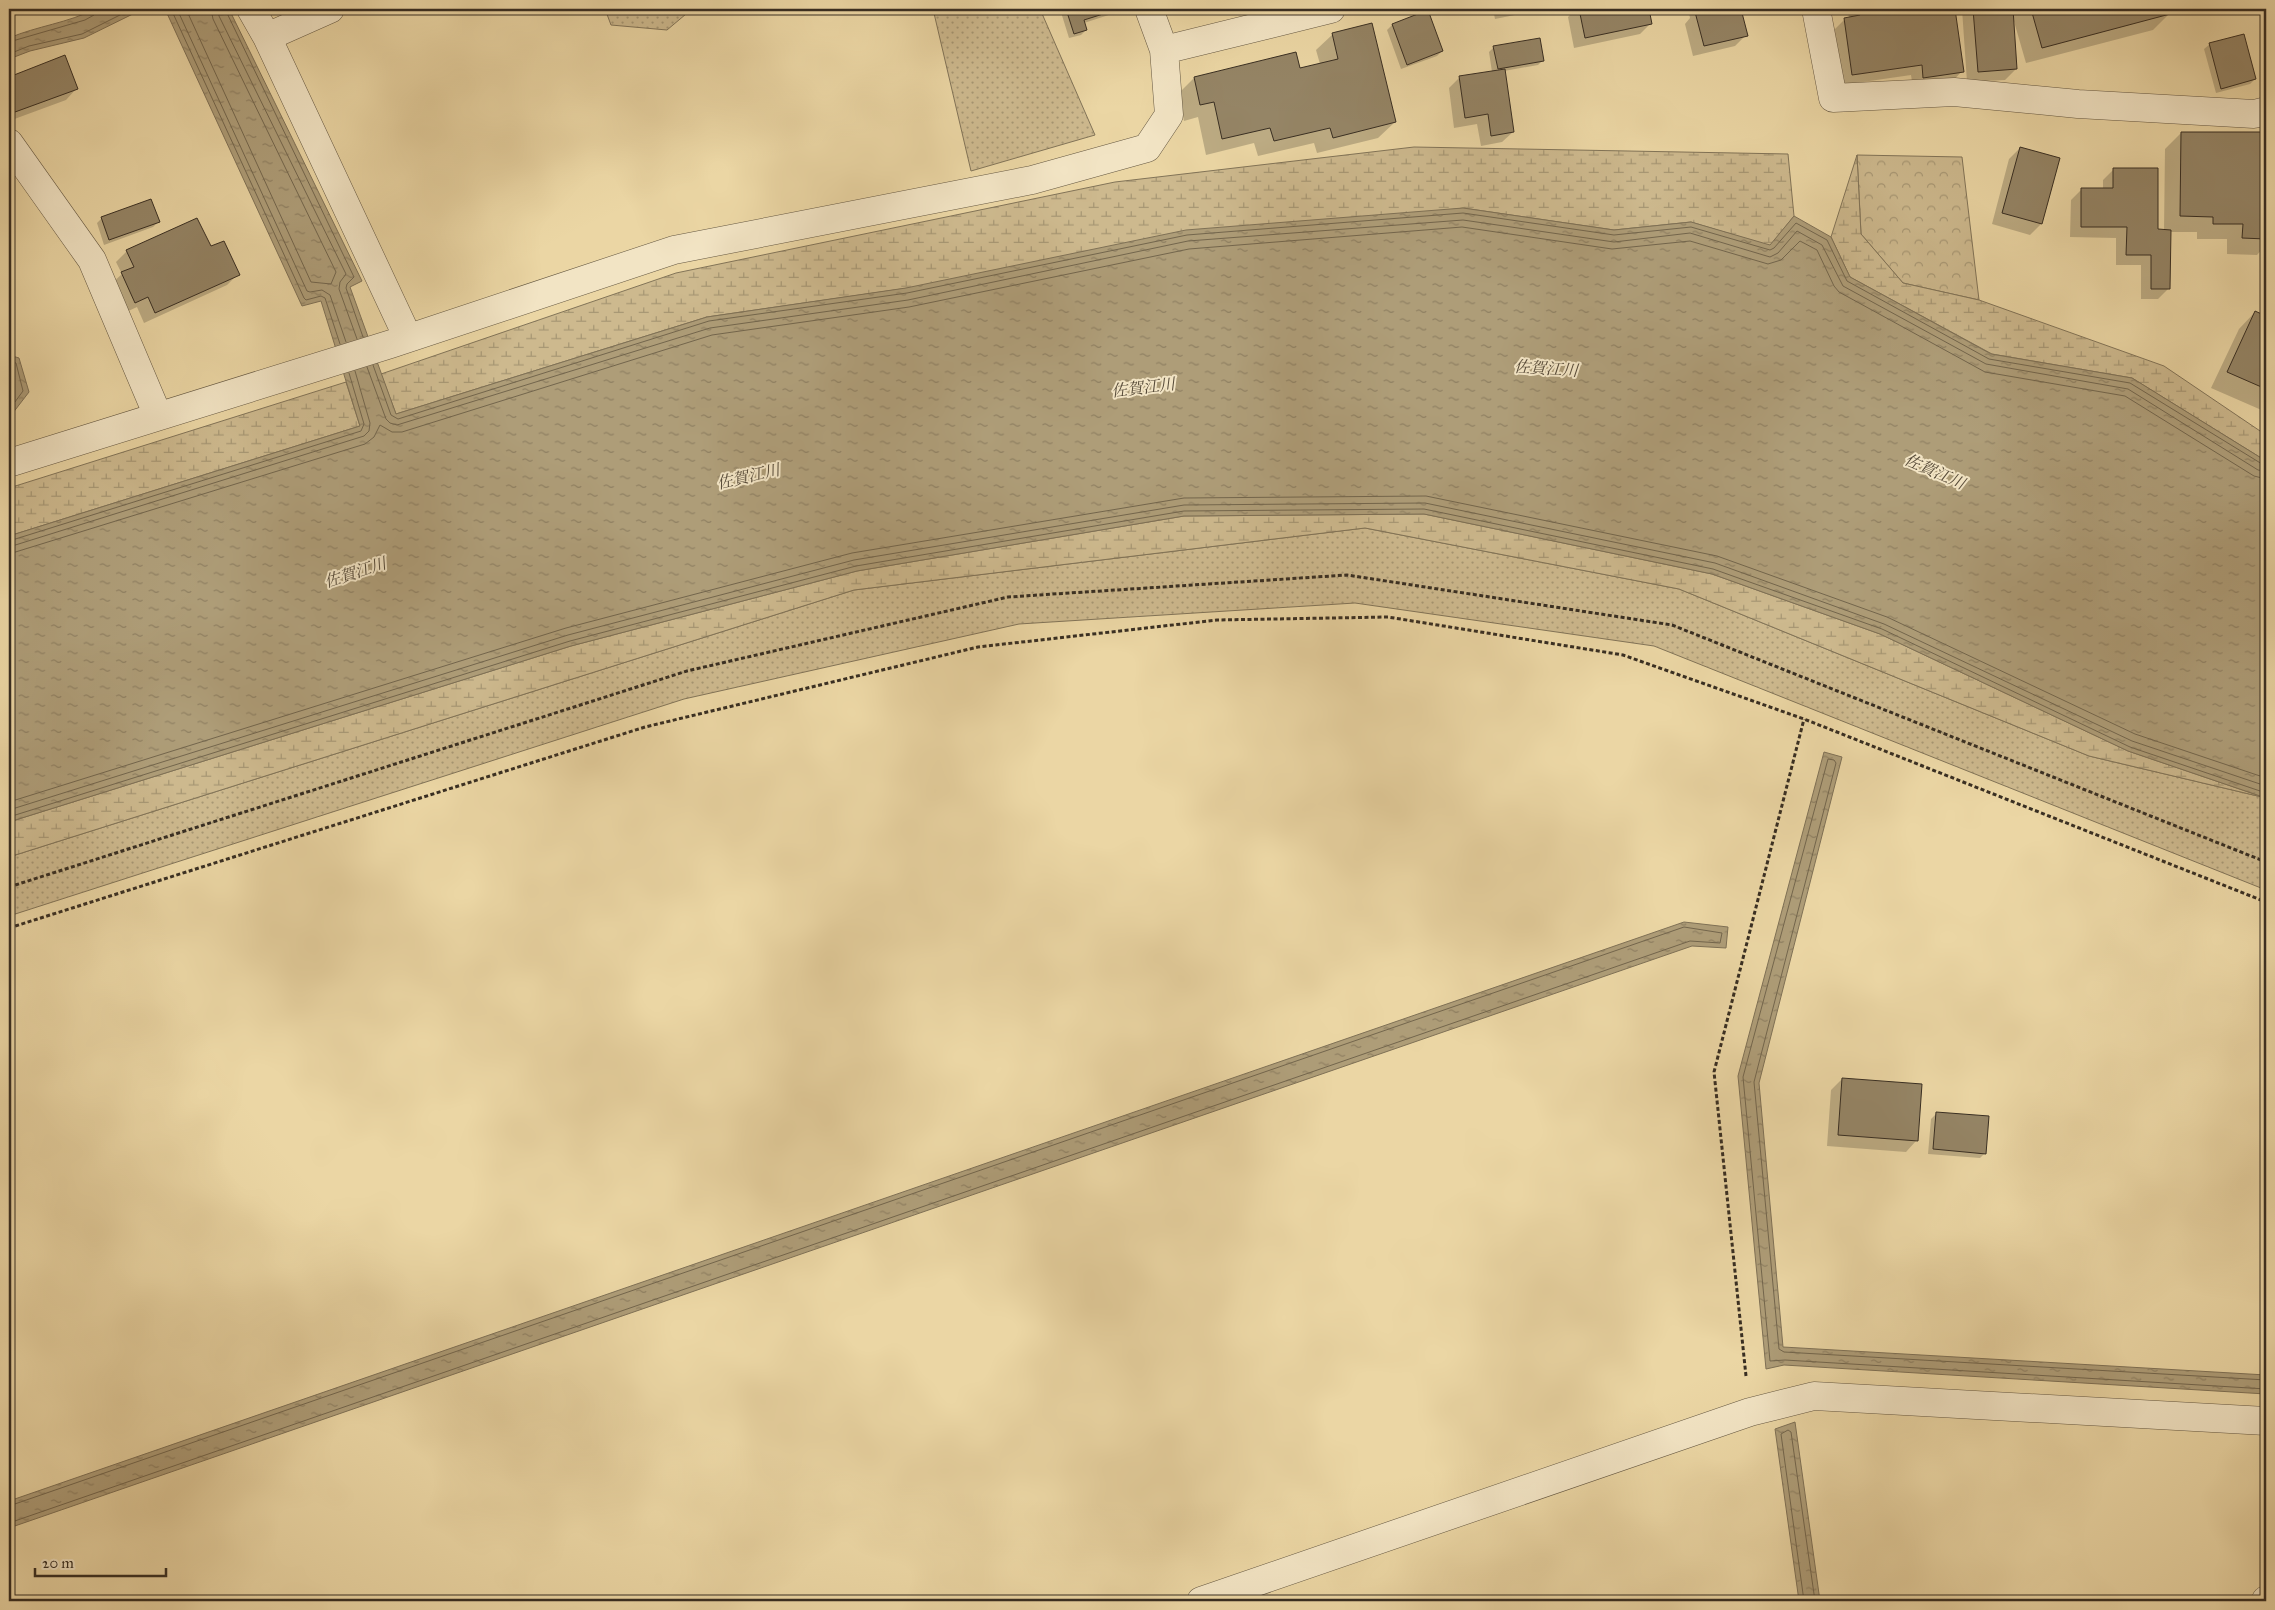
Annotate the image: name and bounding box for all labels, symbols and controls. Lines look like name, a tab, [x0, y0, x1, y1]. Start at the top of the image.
water label: 佐賀江川	[1513, 357, 1581, 380]
water label: 佐賀江川	[1110, 374, 1178, 401]
water label: 佐賀江川	[1902, 450, 1970, 494]
water label: 佐賀江川	[715, 460, 783, 493]
water label: 佐賀江川	[322, 553, 390, 591]
scale bar	[35, 1545, 166, 1577]
text: 20 m	[42, 1554, 74, 1572]

